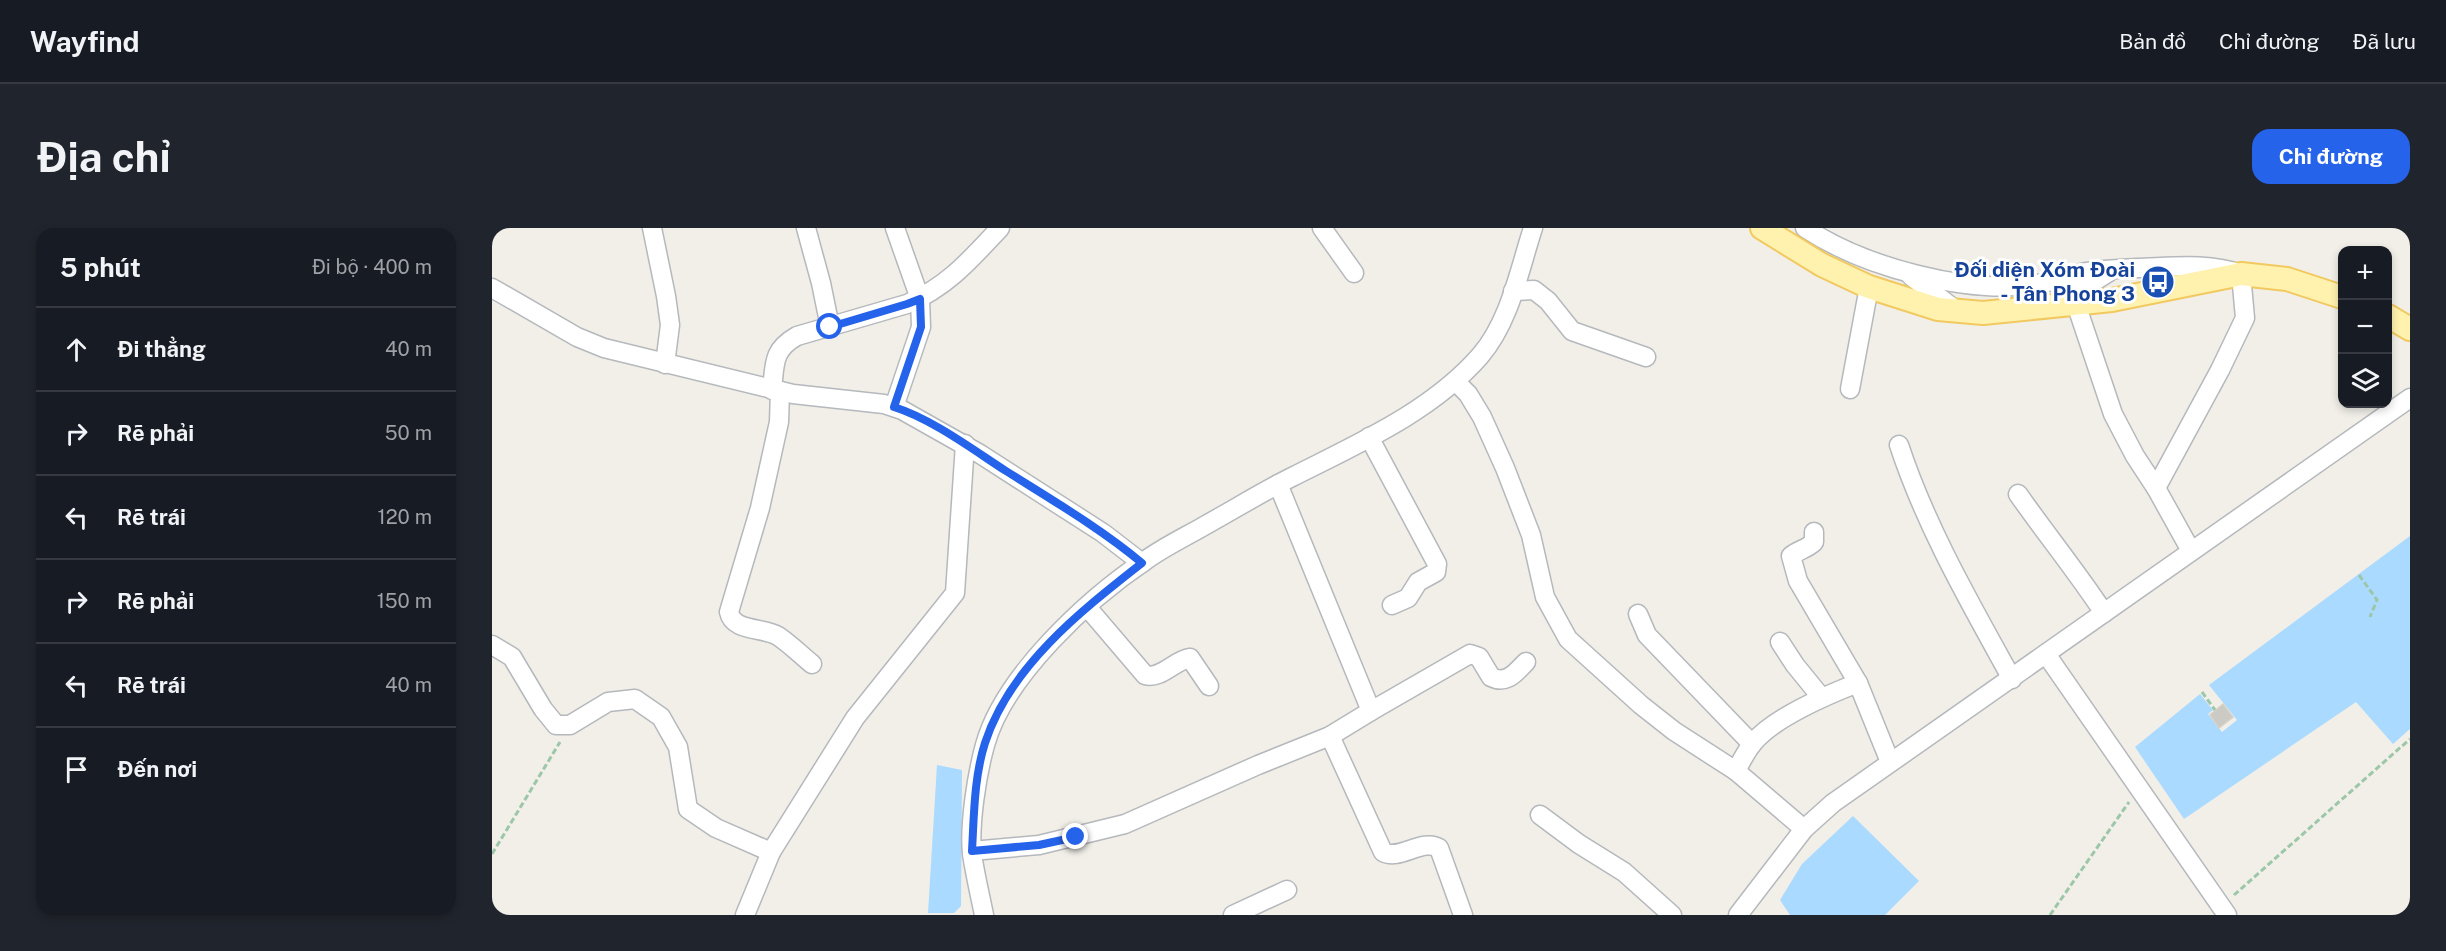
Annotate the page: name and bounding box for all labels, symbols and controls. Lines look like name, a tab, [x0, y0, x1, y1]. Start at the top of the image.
text: Wayfind	[30, 25, 140, 58]
text: Bản đồ	[2119, 29, 2186, 54]
text: Chỉ đường	[2219, 29, 2320, 54]
text: Đã lưu	[2353, 29, 2416, 54]
button: Chỉ đường	[2252, 129, 2410, 184]
text: Địa chỉ	[36, 132, 171, 181]
map controls	[2338, 246, 2392, 408]
button: +	[2338, 246, 2392, 300]
text: 5 phút	[60, 252, 141, 283]
text: Đi bộ · 400 m	[312, 255, 432, 279]
place label: Đối diện Xóm Đoài - Tân Phong 3	[1954, 257, 2135, 306]
bus stop icon: Đối diện Xóm Đoài - Tân Phong 3	[2140, 264, 2176, 300]
button: −	[2338, 300, 2392, 354]
route start	[816, 313, 842, 339]
icon: ahead	[60, 333, 93, 366]
text: Đi thẳng	[117, 336, 206, 362]
text: 40 m	[385, 337, 432, 361]
button: layers	[2338, 354, 2392, 408]
icon: right	[60, 417, 93, 450]
text: Rẽ phải	[117, 420, 194, 446]
text: 50 m	[385, 421, 432, 445]
icon: left	[60, 501, 93, 534]
text: Rẽ trái	[117, 504, 186, 530]
text: 120 m	[378, 505, 432, 529]
icon: right	[60, 585, 93, 618]
text: Rẽ phải	[117, 588, 194, 614]
text: 150 m	[377, 589, 432, 613]
icon: left	[60, 669, 93, 702]
text: Rẽ trái	[117, 672, 186, 698]
text: 40 m	[385, 673, 432, 697]
icon: arrive	[60, 753, 93, 786]
text: Đến nơi	[117, 756, 197, 782]
route end	[1062, 823, 1088, 849]

